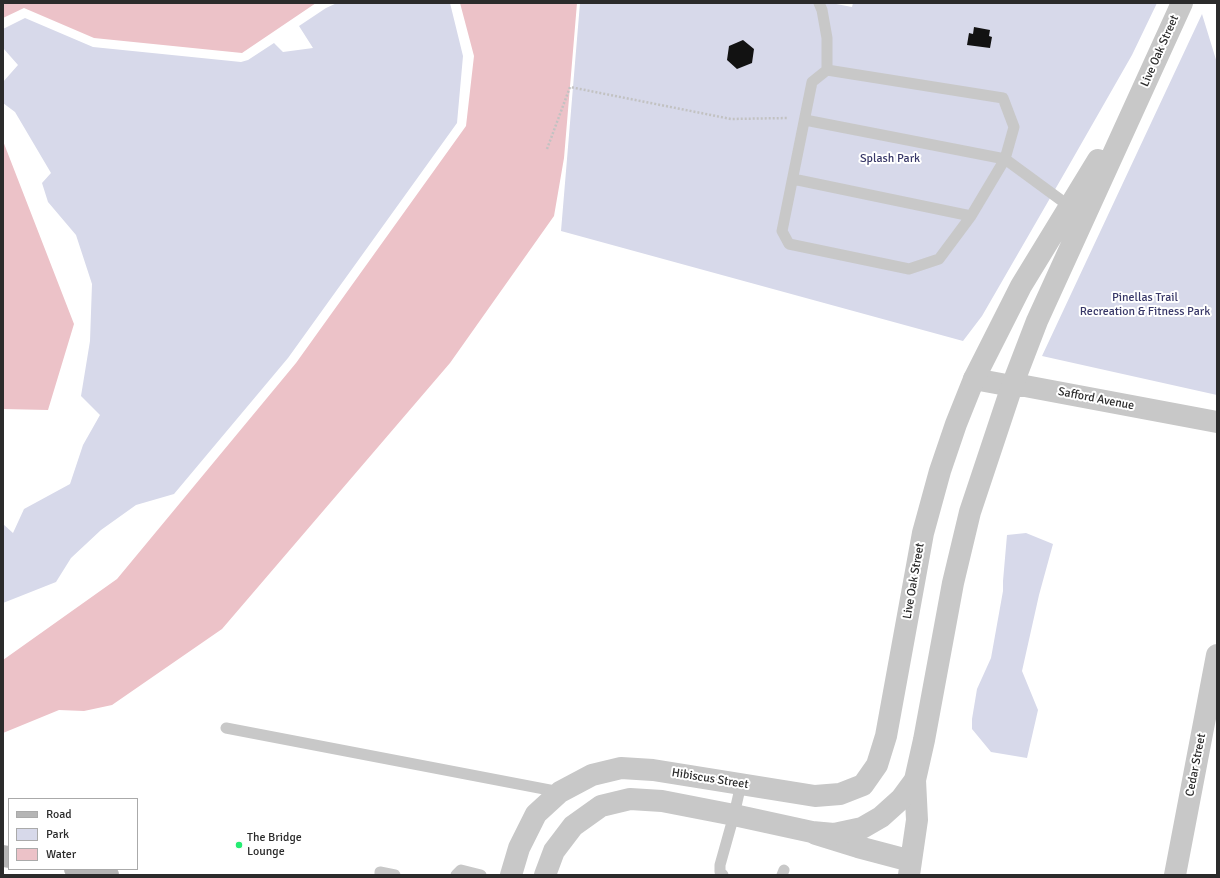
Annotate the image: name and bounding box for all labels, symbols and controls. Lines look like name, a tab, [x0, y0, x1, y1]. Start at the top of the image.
street label: Live Oak Street	[1138, 13, 1182, 89]
park label: Splash Park	[860, 152, 920, 166]
park label: Pinellas Trail Recreation & Fitness Park	[1080, 291, 1210, 319]
street label: Safford Avenue	[1057, 385, 1135, 413]
street label: Live Oak Street	[900, 542, 928, 620]
street label: Cedar Street	[1183, 732, 1209, 798]
street label: Hibiscus Street	[671, 766, 749, 792]
legend	[8, 798, 138, 870]
text: Road	[46, 807, 72, 822]
text: Park	[46, 827, 69, 842]
place label: The Bridge Lounge	[247, 831, 302, 859]
marker: The Bridge Lounge	[234, 840, 244, 850]
text: Water	[46, 847, 76, 862]

